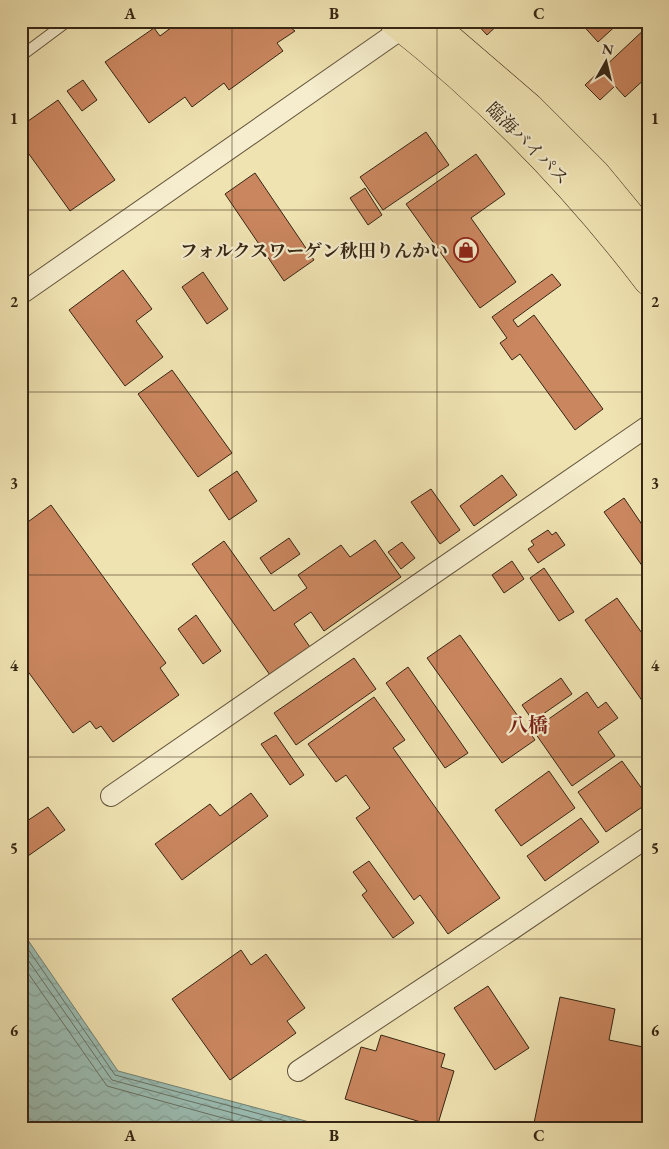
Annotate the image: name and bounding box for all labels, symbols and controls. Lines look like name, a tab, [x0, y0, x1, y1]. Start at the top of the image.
text: A	[123, 3, 136, 24]
text: B	[329, 3, 339, 24]
text: C	[533, 3, 545, 24]
north arrow	[582, 38, 632, 88]
text: N	[601, 39, 615, 59]
street label: 臨海バイパス	[482, 97, 574, 189]
text: 1	[10, 108, 18, 129]
text: 1	[651, 108, 659, 129]
shop icon: フォルクスワーゲン秋田りんかい	[453, 237, 479, 263]
place label: フォルクスワーゲン秋田りんかい	[180, 239, 448, 262]
text: 2	[10, 291, 19, 312]
text: 2	[651, 291, 660, 312]
text: 3	[10, 473, 18, 494]
text: 3	[651, 473, 659, 494]
text: 4	[10, 655, 19, 676]
text: 4	[651, 655, 660, 676]
district label: 八橋	[508, 712, 548, 738]
text: 5	[10, 838, 18, 859]
text: 5	[651, 838, 659, 859]
text: 6	[10, 1020, 19, 1041]
text: 6	[651, 1020, 660, 1041]
text: A	[123, 1125, 136, 1146]
text: B	[329, 1125, 339, 1146]
text: C	[533, 1125, 545, 1146]

